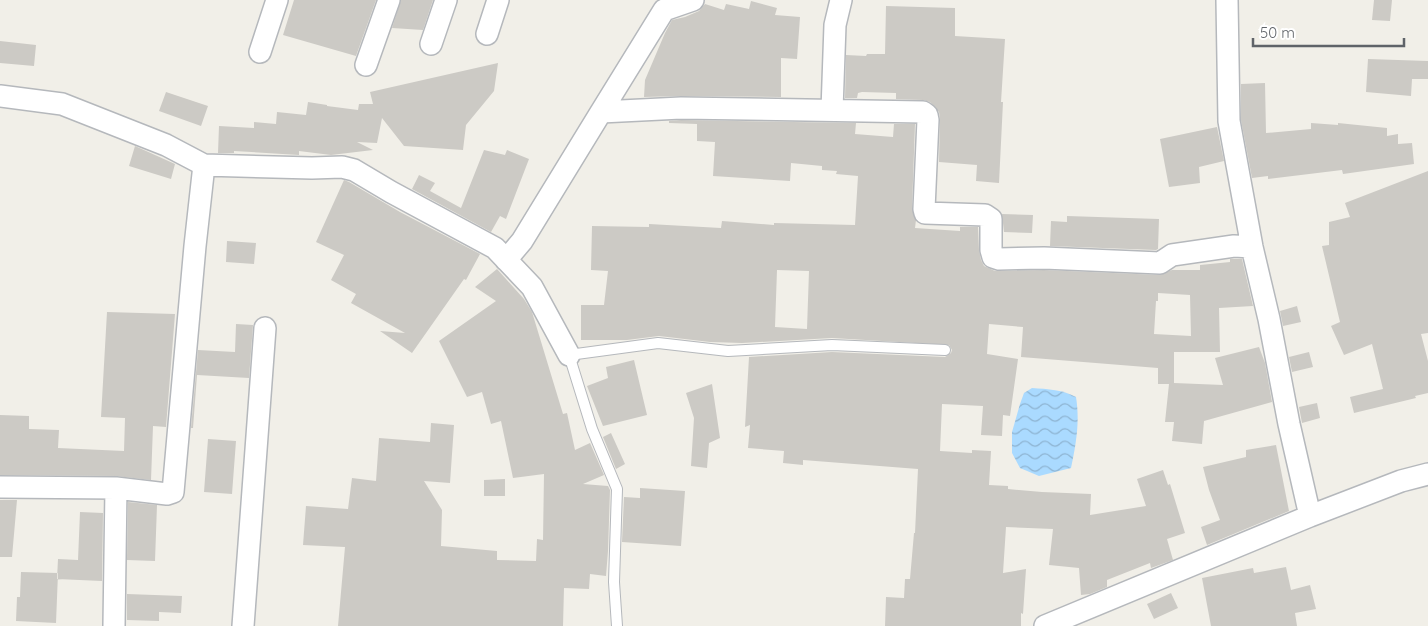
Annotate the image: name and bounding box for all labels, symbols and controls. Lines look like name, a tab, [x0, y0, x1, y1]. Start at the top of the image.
scale bar	[1253, 15, 1404, 47]
text: 50 m	[1260, 23, 1295, 42]

